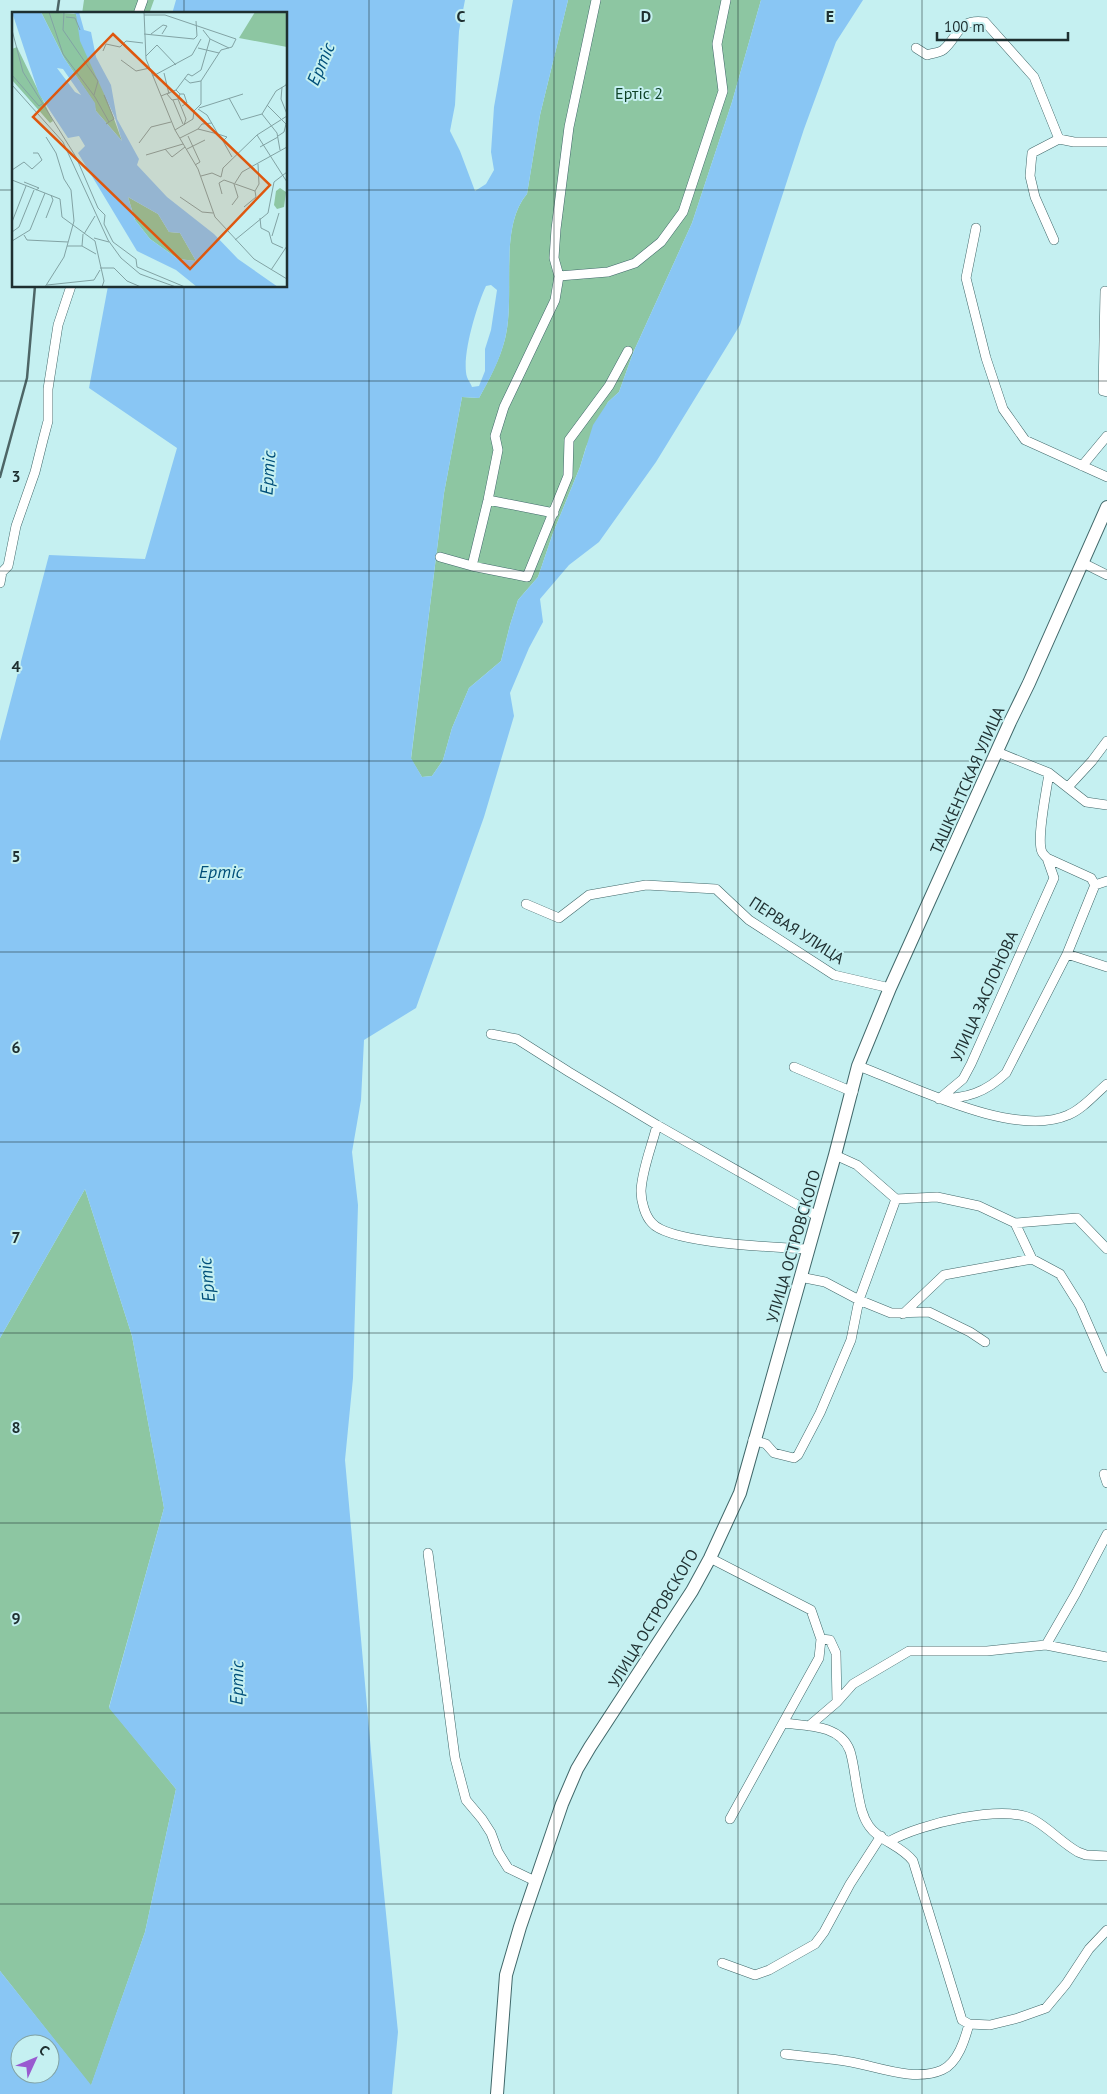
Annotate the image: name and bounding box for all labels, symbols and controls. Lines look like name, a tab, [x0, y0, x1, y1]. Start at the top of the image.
text: C	[457, 6, 466, 26]
text: D	[641, 6, 651, 26]
text: E	[826, 6, 834, 26]
scale bar	[937, 10, 1068, 42]
inset map	[12, 12, 288, 288]
text: 100 m	[944, 17, 985, 36]
water label: Ертіс	[301, 39, 340, 89]
park label: Ертіс 2	[615, 83, 663, 103]
water label: Ертіс	[254, 450, 281, 496]
text: 3	[11, 466, 21, 486]
text: 4	[11, 656, 21, 676]
street label: ТАШКЕНТСКАЯ УЛИЦА	[925, 703, 1009, 857]
text: 5	[11, 846, 21, 866]
water label: Ертіс	[199, 860, 244, 883]
street label: ПЕРВАЯ УЛИЦА	[746, 892, 849, 968]
street label: УЛИЦА ЗАСЛОНОВА	[946, 927, 1022, 1065]
text: 6	[11, 1037, 21, 1057]
street label: УЛИЦА ОСТРОВСКОГО	[762, 1167, 824, 1325]
text: 7	[11, 1227, 21, 1247]
water label: Ертіс	[193, 1257, 220, 1303]
text: 8	[11, 1417, 21, 1437]
street label: УЛИЦА ОСТРОВСКОГО	[604, 1545, 702, 1691]
text: 9	[11, 1608, 21, 1628]
water label: Ертіс	[225, 1660, 248, 1705]
north arrow	[10, 2034, 60, 2084]
text: С	[35, 2041, 54, 2059]

